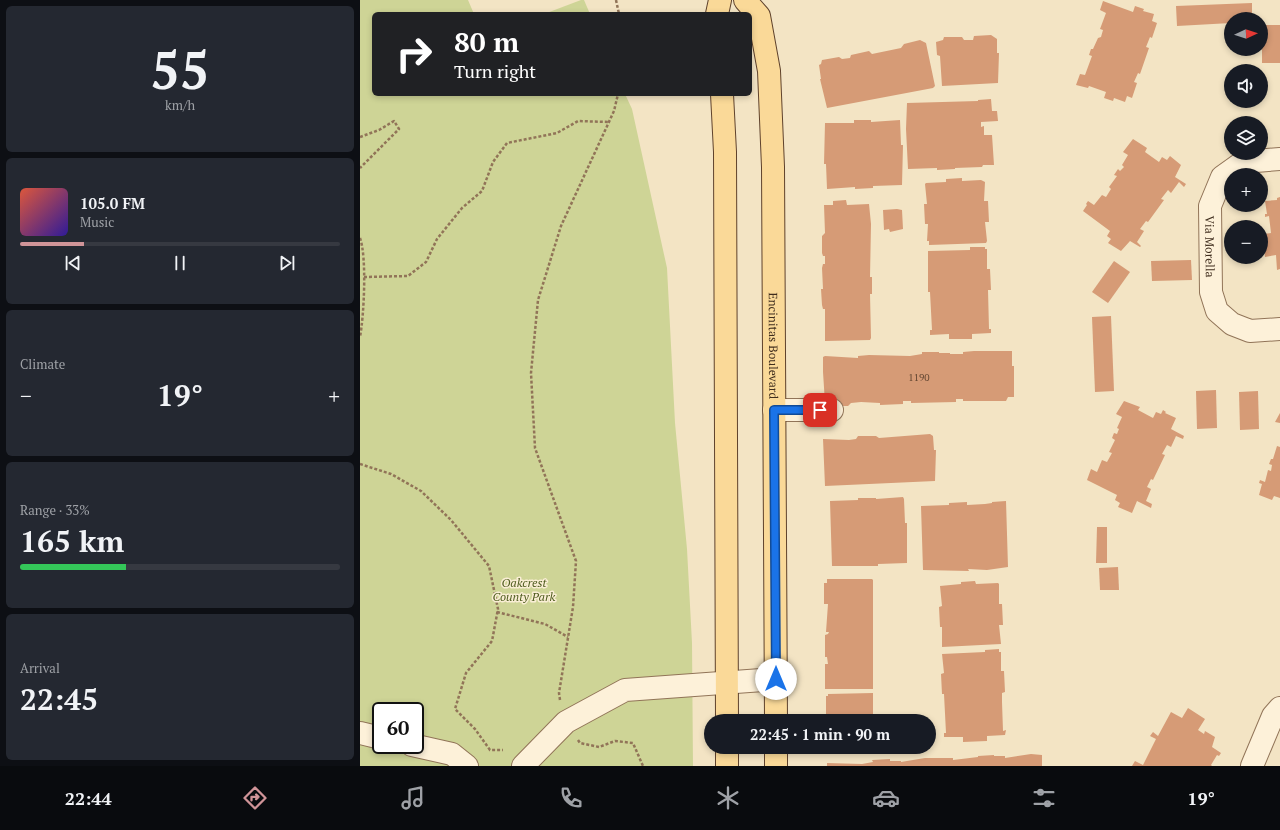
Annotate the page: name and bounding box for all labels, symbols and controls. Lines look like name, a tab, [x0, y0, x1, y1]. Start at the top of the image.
north arrow	[1224, 12, 1268, 56]
map controls	[1224, 12, 1268, 264]
text: 80 m	[454, 23, 519, 60]
icon: right	[388, 28, 440, 80]
text: 55	[151, 35, 209, 104]
text: Turn right	[454, 59, 536, 83]
button: sound	[1224, 64, 1268, 108]
text: km/h	[165, 96, 195, 114]
button: layers	[1224, 116, 1268, 160]
button: +	[1224, 168, 1268, 212]
text: 105.0 FM	[80, 193, 145, 213]
text: Music	[80, 213, 114, 231]
street label: Via Morella	[1203, 216, 1218, 278]
button: −	[1224, 220, 1268, 264]
icon: previous	[62, 252, 84, 274]
icon: pause	[169, 252, 191, 274]
icon: next	[276, 252, 298, 274]
street label: Encinitas Boulevard	[766, 292, 782, 399]
text: Climate	[20, 355, 65, 373]
house number: 1190	[908, 371, 930, 384]
text: 19°	[157, 375, 203, 415]
text: −	[20, 381, 32, 410]
text: +	[328, 381, 340, 410]
pin	[803, 393, 837, 427]
icon: arrive	[809, 399, 831, 421]
text: Range · 33%	[20, 501, 90, 519]
text: 165 km	[20, 521, 124, 561]
park label: Oakcrest County Park	[493, 575, 556, 604]
position arrow	[755, 658, 797, 700]
text: Arrival	[20, 659, 60, 677]
text: 22:45	[20, 679, 98, 719]
speed limit sign: 60	[372, 702, 424, 754]
text: 22:45 · 1 min · 90 m	[750, 724, 890, 744]
icon: directions	[241, 784, 269, 812]
icon: music	[399, 784, 427, 812]
icon: phone	[557, 784, 585, 812]
icon: climate	[714, 784, 742, 812]
icon: car	[872, 784, 900, 812]
icon: filters	[1030, 784, 1058, 812]
text: 22:44	[65, 786, 112, 810]
text: 19°	[1187, 786, 1215, 810]

